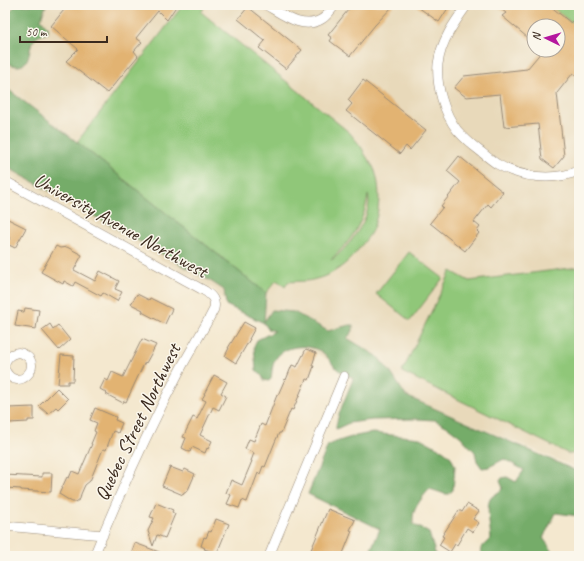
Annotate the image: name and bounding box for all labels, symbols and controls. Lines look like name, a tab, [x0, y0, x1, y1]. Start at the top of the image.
scale bar	[20, 18, 107, 44]
north arrow	[526, 18, 566, 58]
text: 50 m	[26, 24, 48, 40]
text: N	[529, 31, 543, 41]
street label: University Avenue Northwest	[30, 167, 214, 285]
street label: Quebec Street Northwest	[89, 338, 187, 505]

